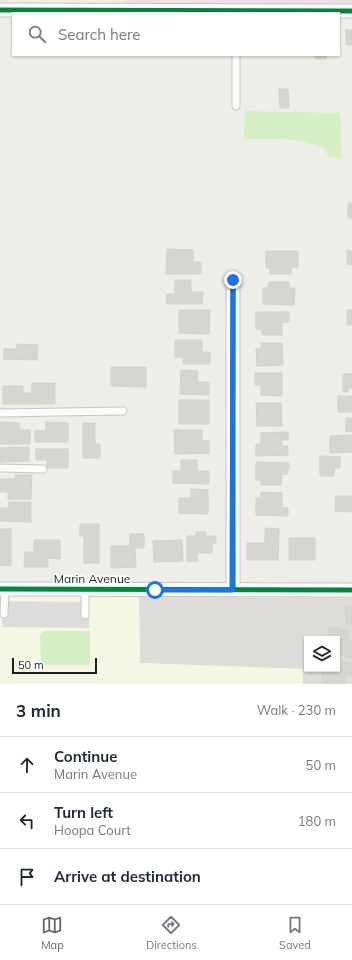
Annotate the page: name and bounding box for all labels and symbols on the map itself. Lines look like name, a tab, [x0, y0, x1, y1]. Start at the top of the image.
route end	[224, 271, 242, 289]
street label: Marin Avenue	[54, 571, 130, 586]
route start	[146, 581, 164, 599]
scale bar	[12, 656, 97, 675]

